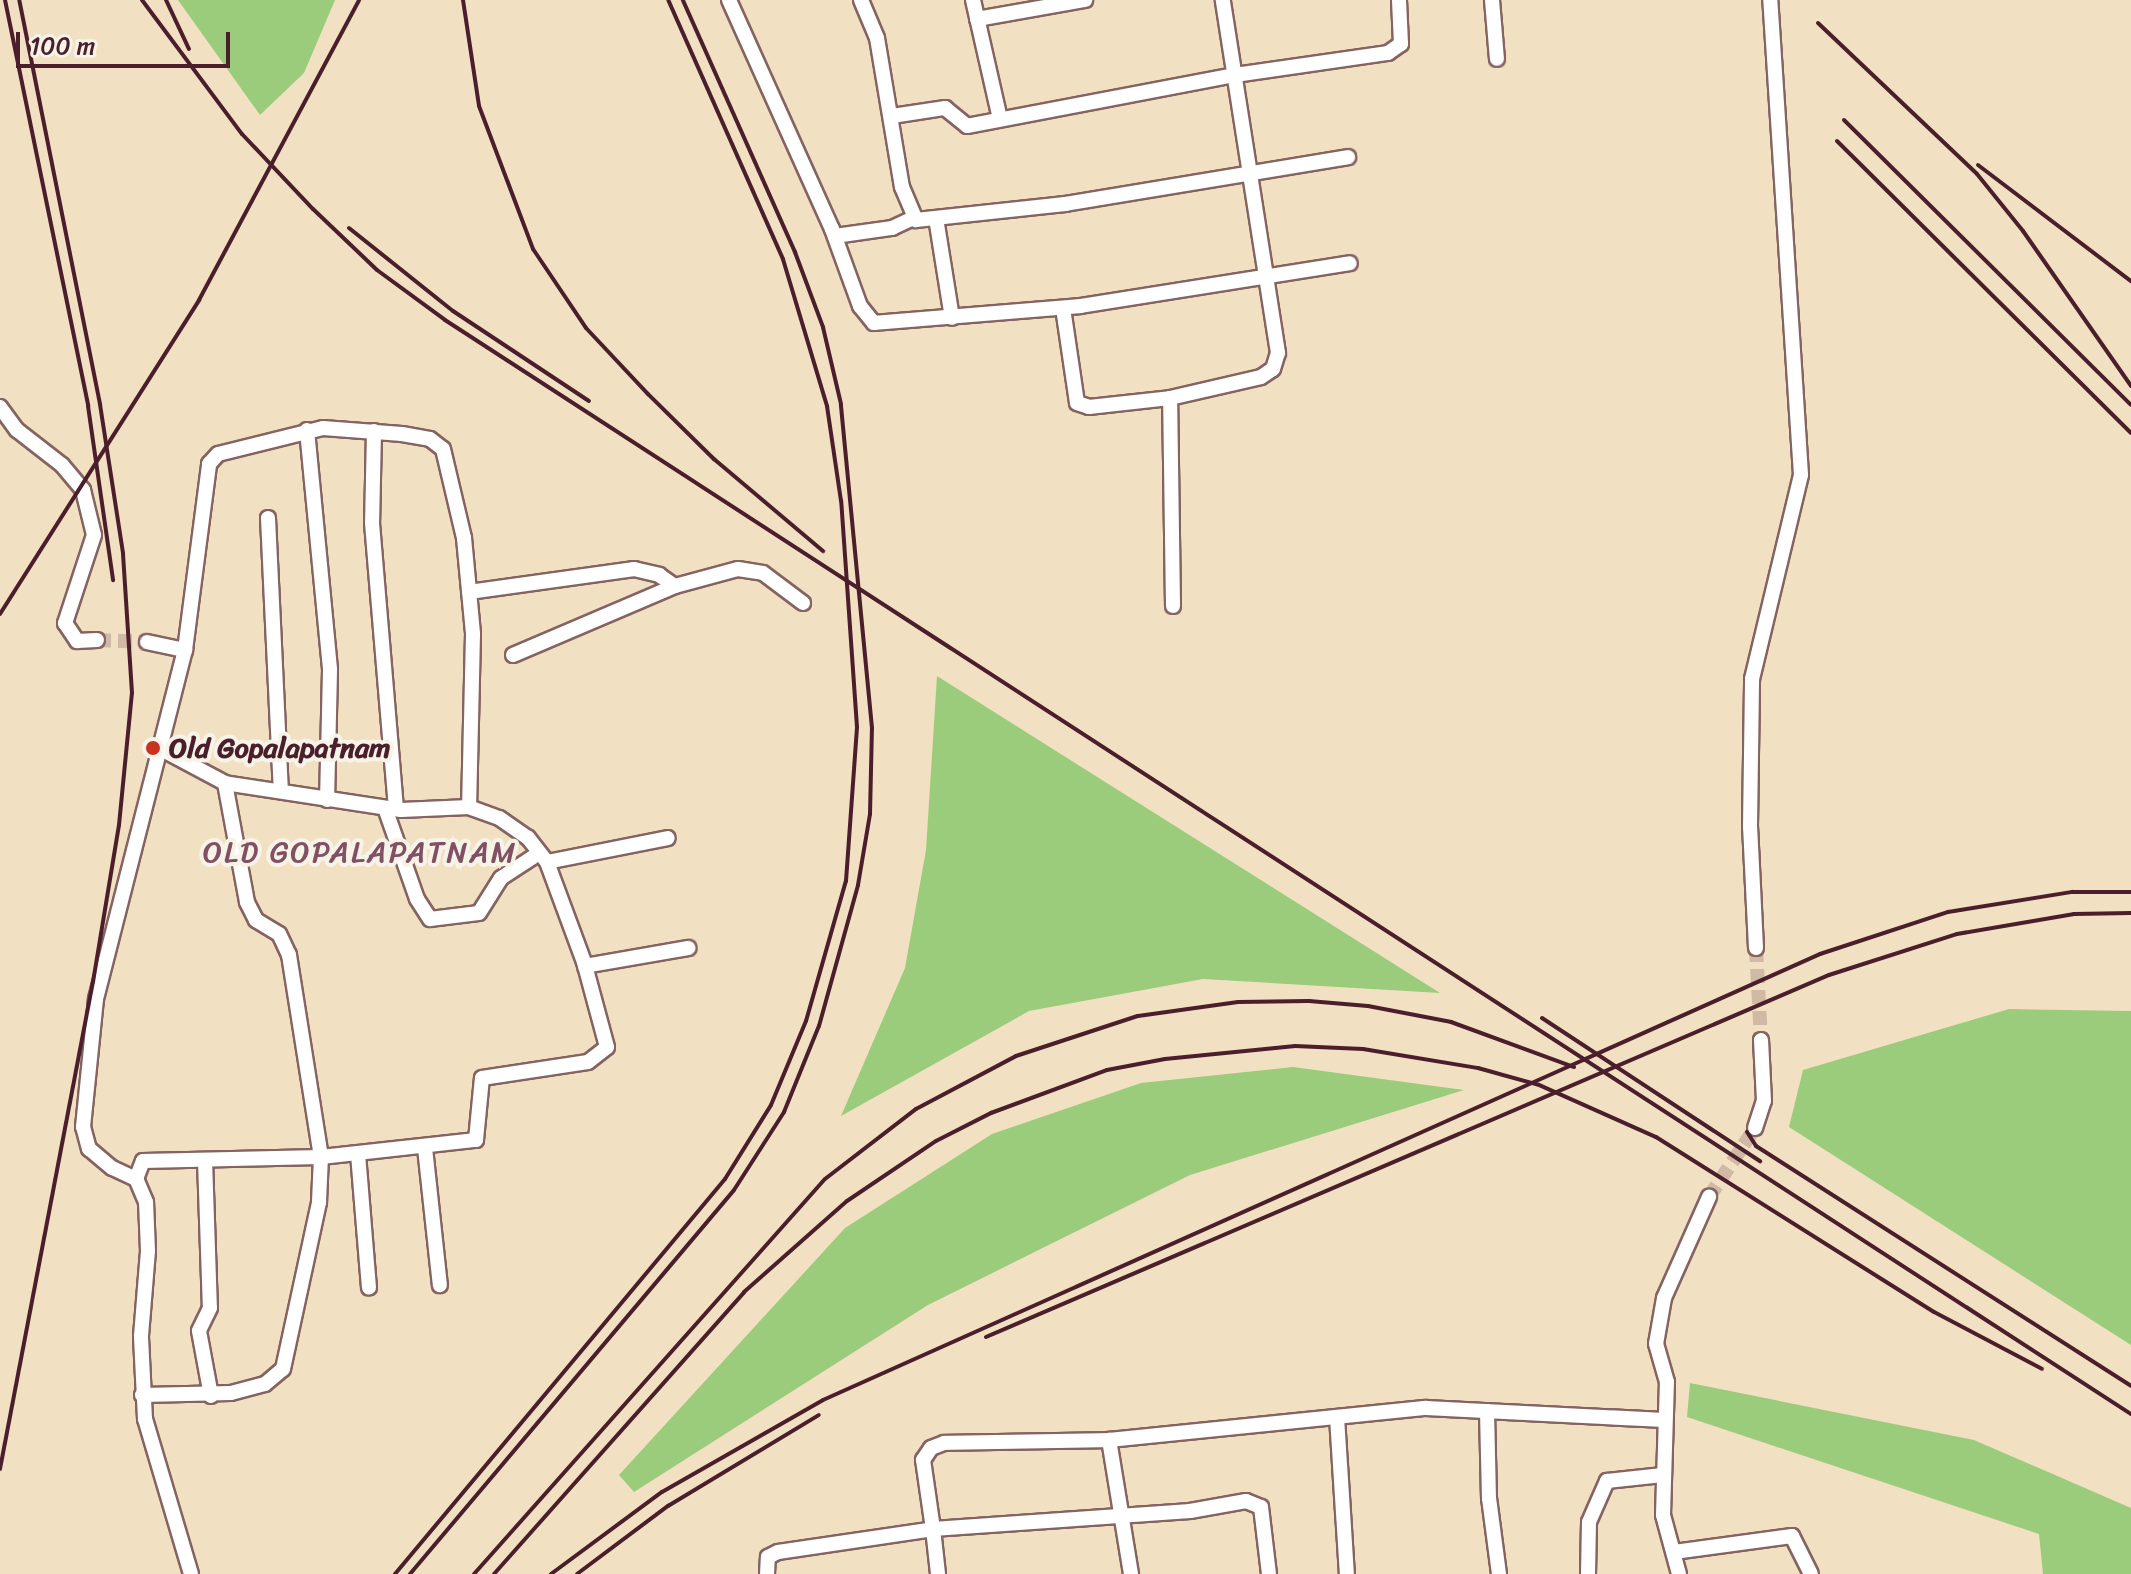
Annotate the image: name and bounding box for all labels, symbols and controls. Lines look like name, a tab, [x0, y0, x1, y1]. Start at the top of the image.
scale bar	[20, 16, 234, 66]
text: 100 m	[30, 25, 95, 67]
place label: Old Gopalapatnam	[169, 731, 391, 765]
marker: Old Gopalapatnam	[144, 739, 162, 757]
district label: OLD GOPALAPATNAM	[202, 834, 518, 870]

